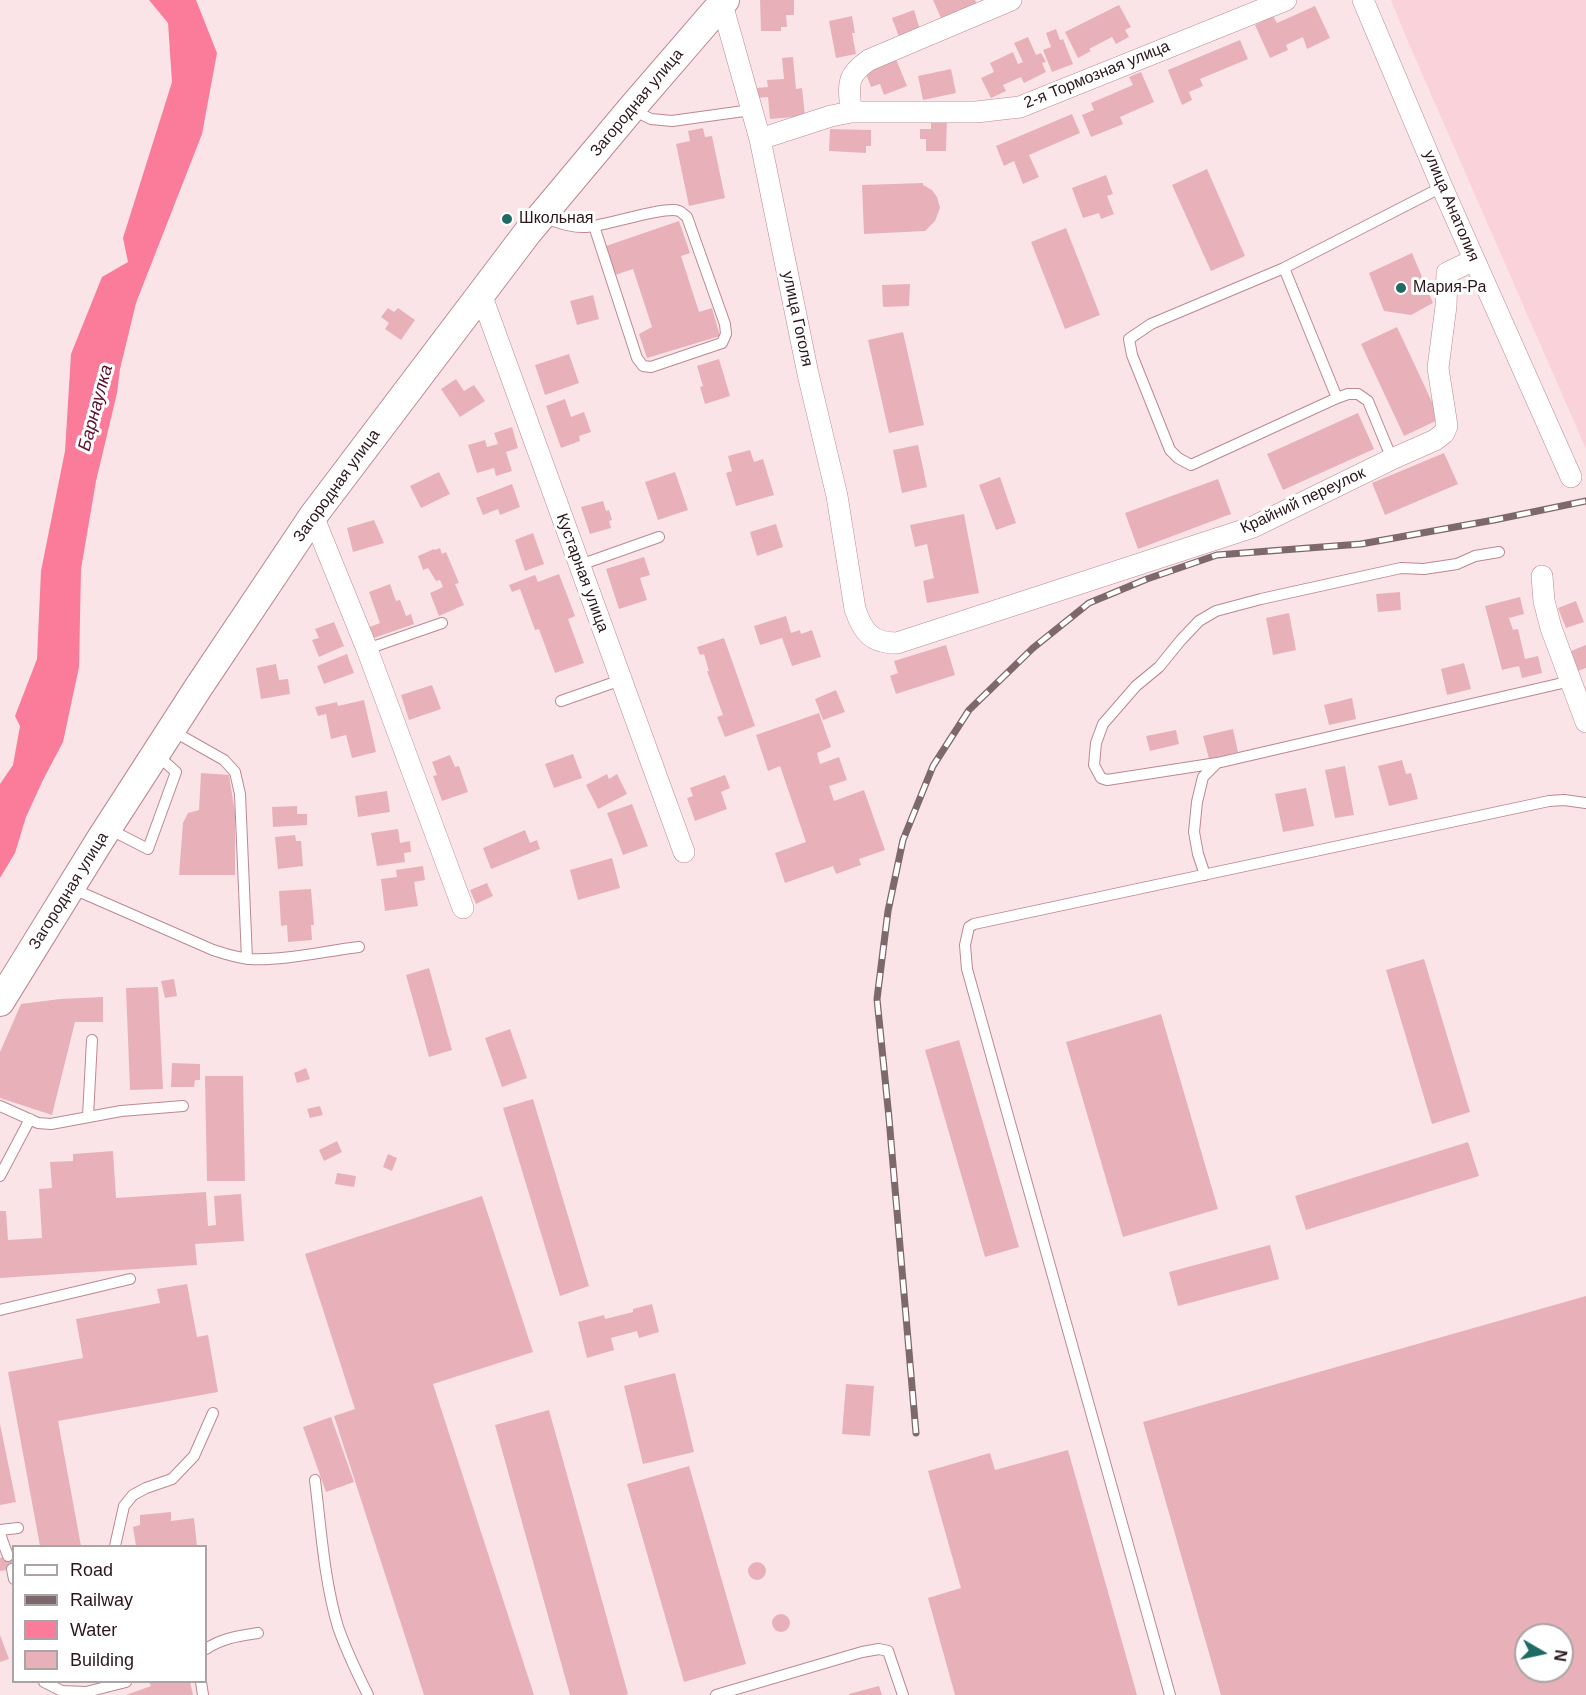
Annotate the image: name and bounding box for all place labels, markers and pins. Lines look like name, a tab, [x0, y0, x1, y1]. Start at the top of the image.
place label: Школьная	[519, 209, 593, 229]
marker: Школьная	[500, 212, 514, 226]
place label: Мария-Ра	[1413, 278, 1486, 298]
marker: Мария-Ра	[1394, 281, 1408, 295]

